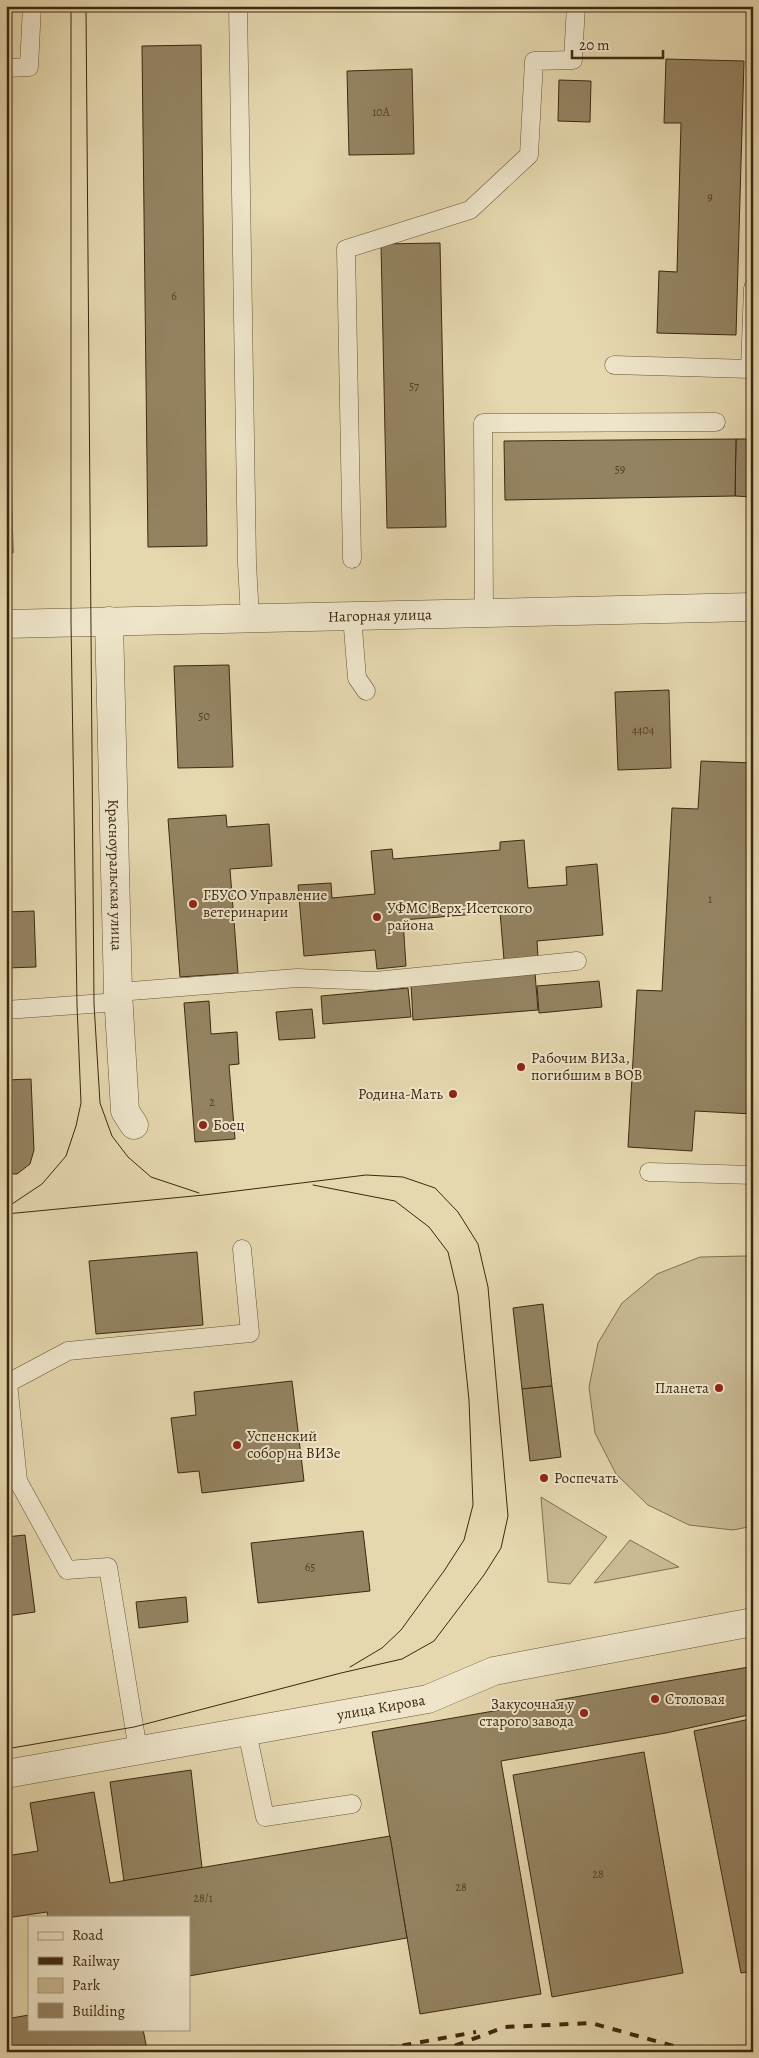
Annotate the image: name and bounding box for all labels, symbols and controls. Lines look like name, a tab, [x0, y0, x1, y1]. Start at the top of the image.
scale bar	[572, 28, 663, 60]
text: 20 m	[579, 35, 610, 55]
house number: 10А	[372, 104, 391, 120]
house number: 9	[707, 189, 713, 205]
house number: 6	[171, 288, 177, 304]
house number: 57	[409, 378, 420, 394]
house number: 59	[615, 461, 625, 477]
street label: Нагорная улица	[328, 604, 432, 627]
house number: 50	[198, 708, 210, 724]
house number: 4404	[632, 722, 655, 738]
street label: Красноуральская улица	[103, 799, 127, 951]
place label: ГБУСО Управление ветеринарии	[203, 885, 327, 922]
house number: 1	[708, 891, 712, 907]
marker: ГБУСО Управление ветеринарии	[187, 898, 199, 910]
place label: УФМС Верх-Исетского района	[387, 898, 532, 935]
marker: УФМС Верх-Исетского района	[371, 911, 383, 923]
place label: Рабочим ВИЗа, погибшим в ВОВ	[531, 1048, 643, 1085]
marker: Рабочим ВИЗа, погибшим в ВОВ	[515, 1061, 527, 1073]
place label: Родина-Мать	[358, 1084, 443, 1104]
marker: Родина-Мать	[447, 1088, 459, 1100]
house number: 2	[209, 1094, 215, 1110]
place label: Боец	[213, 1115, 245, 1135]
marker: Боец	[197, 1119, 209, 1131]
place label: Планета	[655, 1378, 709, 1398]
marker: Планета	[713, 1382, 725, 1394]
place label: Успенский собор на ВИЗе	[247, 1426, 341, 1463]
marker: Успенский собор на ВИЗе	[231, 1439, 243, 1451]
place label: Роспечать	[554, 1468, 619, 1488]
marker: Роспечать	[538, 1472, 550, 1484]
house number: 65	[305, 1559, 315, 1575]
place label: Столовая	[665, 1689, 725, 1709]
street label: улица Кирова	[334, 1690, 427, 1725]
marker: Столовая	[649, 1693, 661, 1705]
place label: Закусочная у старого завода	[479, 1694, 574, 1731]
marker: Закусочная у старого завода	[578, 1707, 590, 1719]
house number: 28	[592, 1866, 604, 1882]
house number: 28	[455, 1879, 467, 1895]
house number: 28/1	[193, 1890, 213, 1906]
legend	[28, 1916, 190, 2030]
text: Road	[72, 1925, 104, 1945]
text: Railway	[72, 1951, 120, 1971]
text: Park	[72, 1975, 101, 1995]
text: Building	[72, 2001, 125, 2021]

